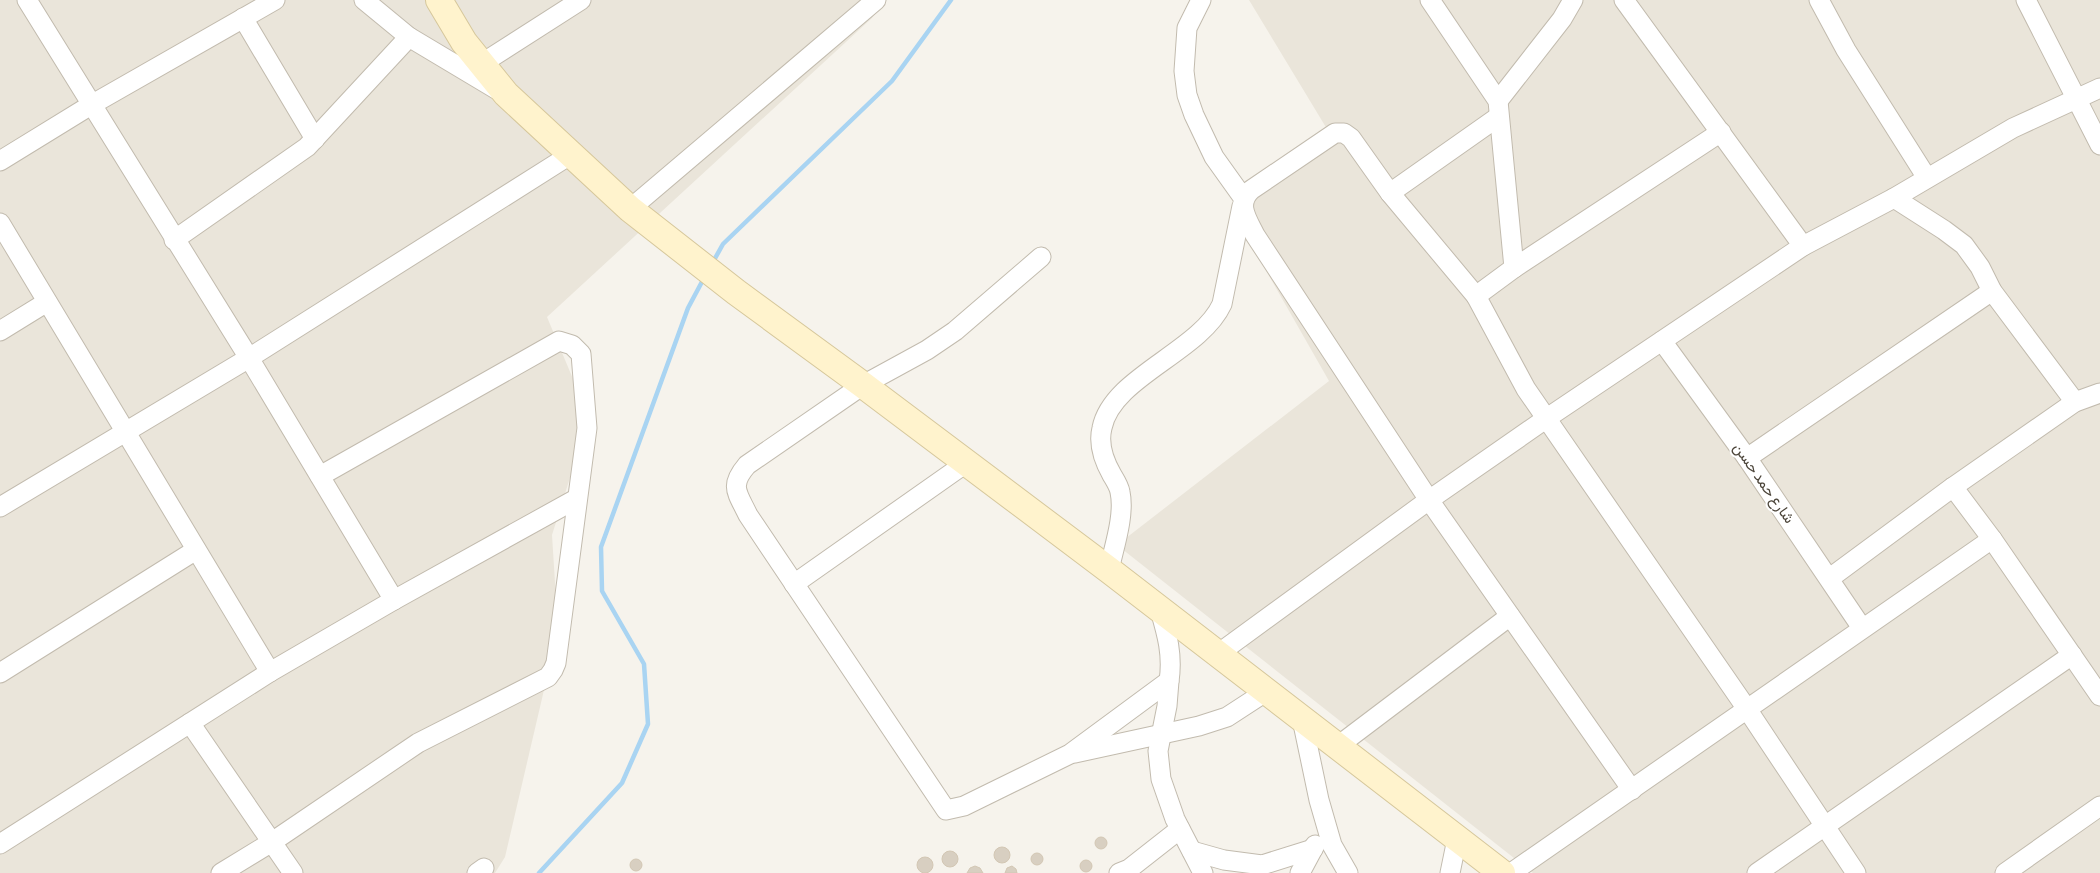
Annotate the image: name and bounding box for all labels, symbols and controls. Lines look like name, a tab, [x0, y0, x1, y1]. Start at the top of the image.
street label: شارع حمد حسن	[1728, 439, 1799, 528]

